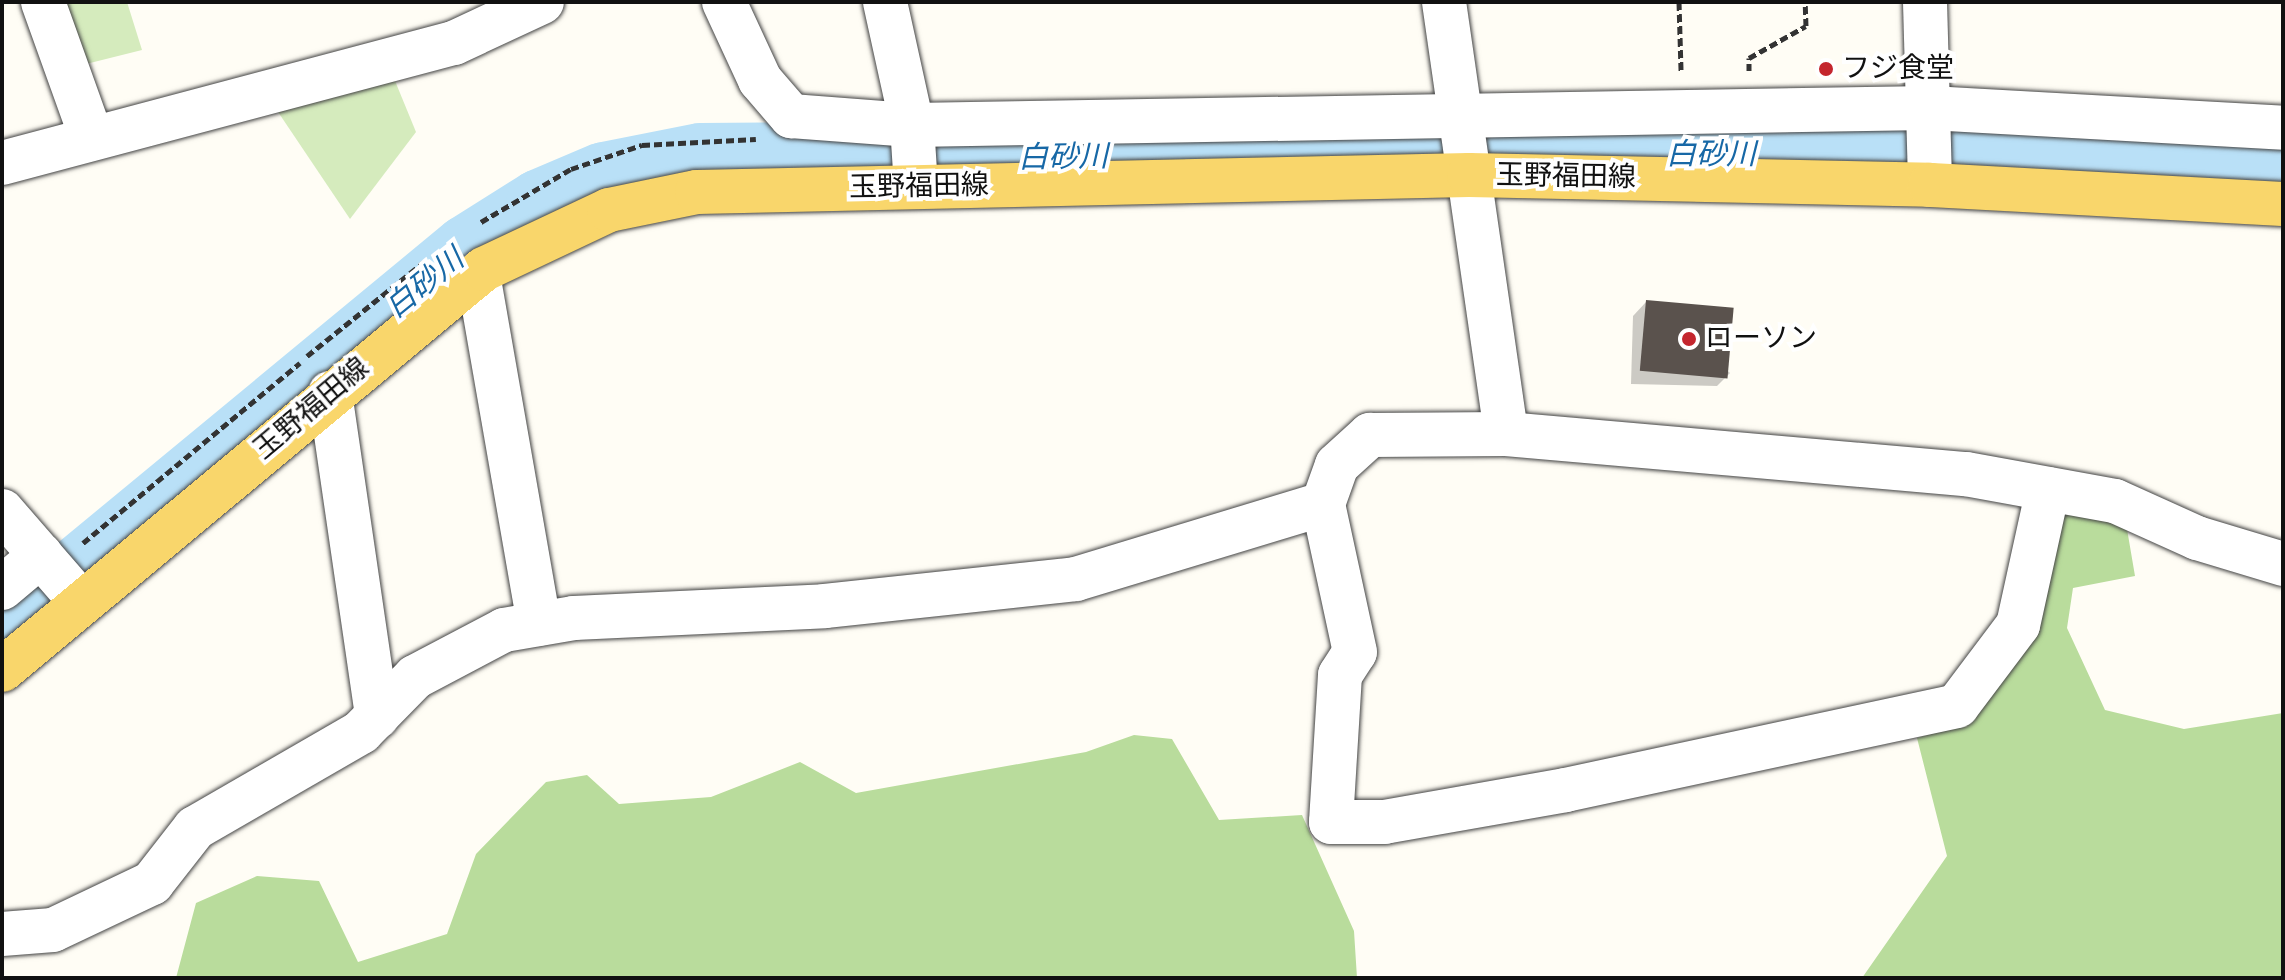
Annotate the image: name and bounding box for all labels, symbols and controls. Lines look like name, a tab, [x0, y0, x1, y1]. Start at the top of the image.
place label: フジ食堂	[1842, 52, 1954, 86]
marker: フジ食堂	[1817, 60, 1835, 78]
water label: 白砂川	[1666, 137, 1756, 173]
water label: 白砂川	[1018, 139, 1108, 177]
street label: 玉野福田線	[1496, 159, 1636, 195]
street label: 玉野福田線	[849, 169, 989, 205]
water label: 白砂川	[379, 242, 471, 326]
place label: ローソン	[1705, 322, 1817, 356]
marker: ローソン	[1680, 330, 1698, 348]
street label: 玉野福田線	[248, 351, 376, 467]

